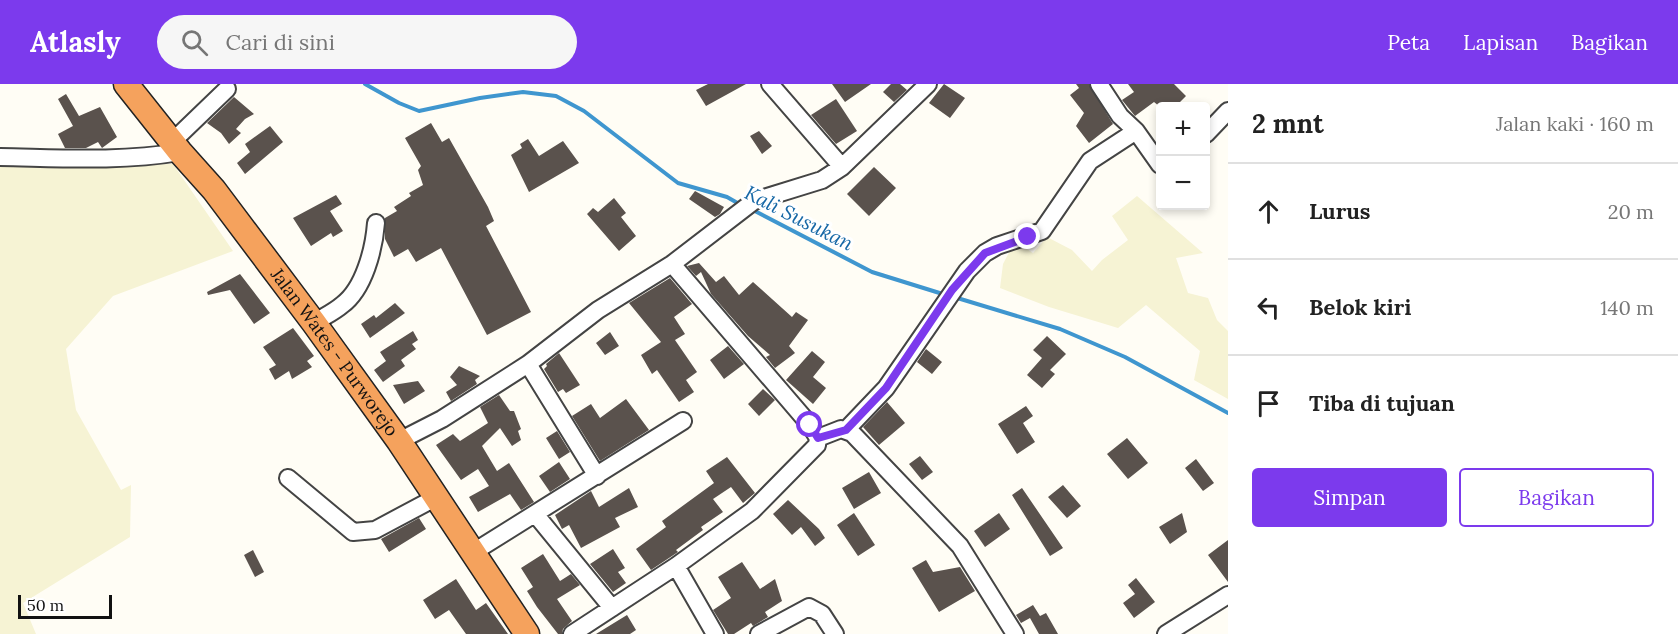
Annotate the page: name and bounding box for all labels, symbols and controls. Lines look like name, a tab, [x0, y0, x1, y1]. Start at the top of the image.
search box	[157, 15, 577, 69]
text: Atlasly	[30, 24, 121, 60]
icon: search	[178, 26, 211, 59]
text: Cari di sini	[226, 28, 335, 56]
text: Peta	[1387, 29, 1430, 56]
text: Lapisan	[1463, 29, 1538, 56]
text: Bagikan	[1571, 29, 1648, 56]
map controls	[1156, 102, 1210, 210]
button: +	[1156, 102, 1210, 156]
text: 2 mnt	[1252, 107, 1324, 140]
text: Jalan kaki · 160 m	[1496, 111, 1654, 136]
button: −	[1156, 156, 1210, 210]
water label: Kali Susukan	[741, 179, 858, 256]
icon: ahead	[1252, 195, 1285, 228]
text: Lurus	[1309, 197, 1371, 225]
text: 20 m	[1608, 199, 1654, 224]
route end	[1014, 223, 1040, 249]
street label: Jalan Wates - Purworejo	[265, 263, 404, 441]
icon: left	[1252, 291, 1285, 324]
text: Belok kiri	[1309, 293, 1411, 321]
text: 140 m	[1600, 295, 1654, 320]
icon: arrive	[1252, 387, 1285, 420]
text: Tiba di tujuan	[1309, 389, 1455, 417]
route start	[796, 411, 822, 437]
button: Simpan	[1252, 468, 1447, 527]
button: Bagikan	[1459, 468, 1654, 527]
scale bar	[18, 592, 112, 620]
text: 50 m	[27, 595, 64, 615]

